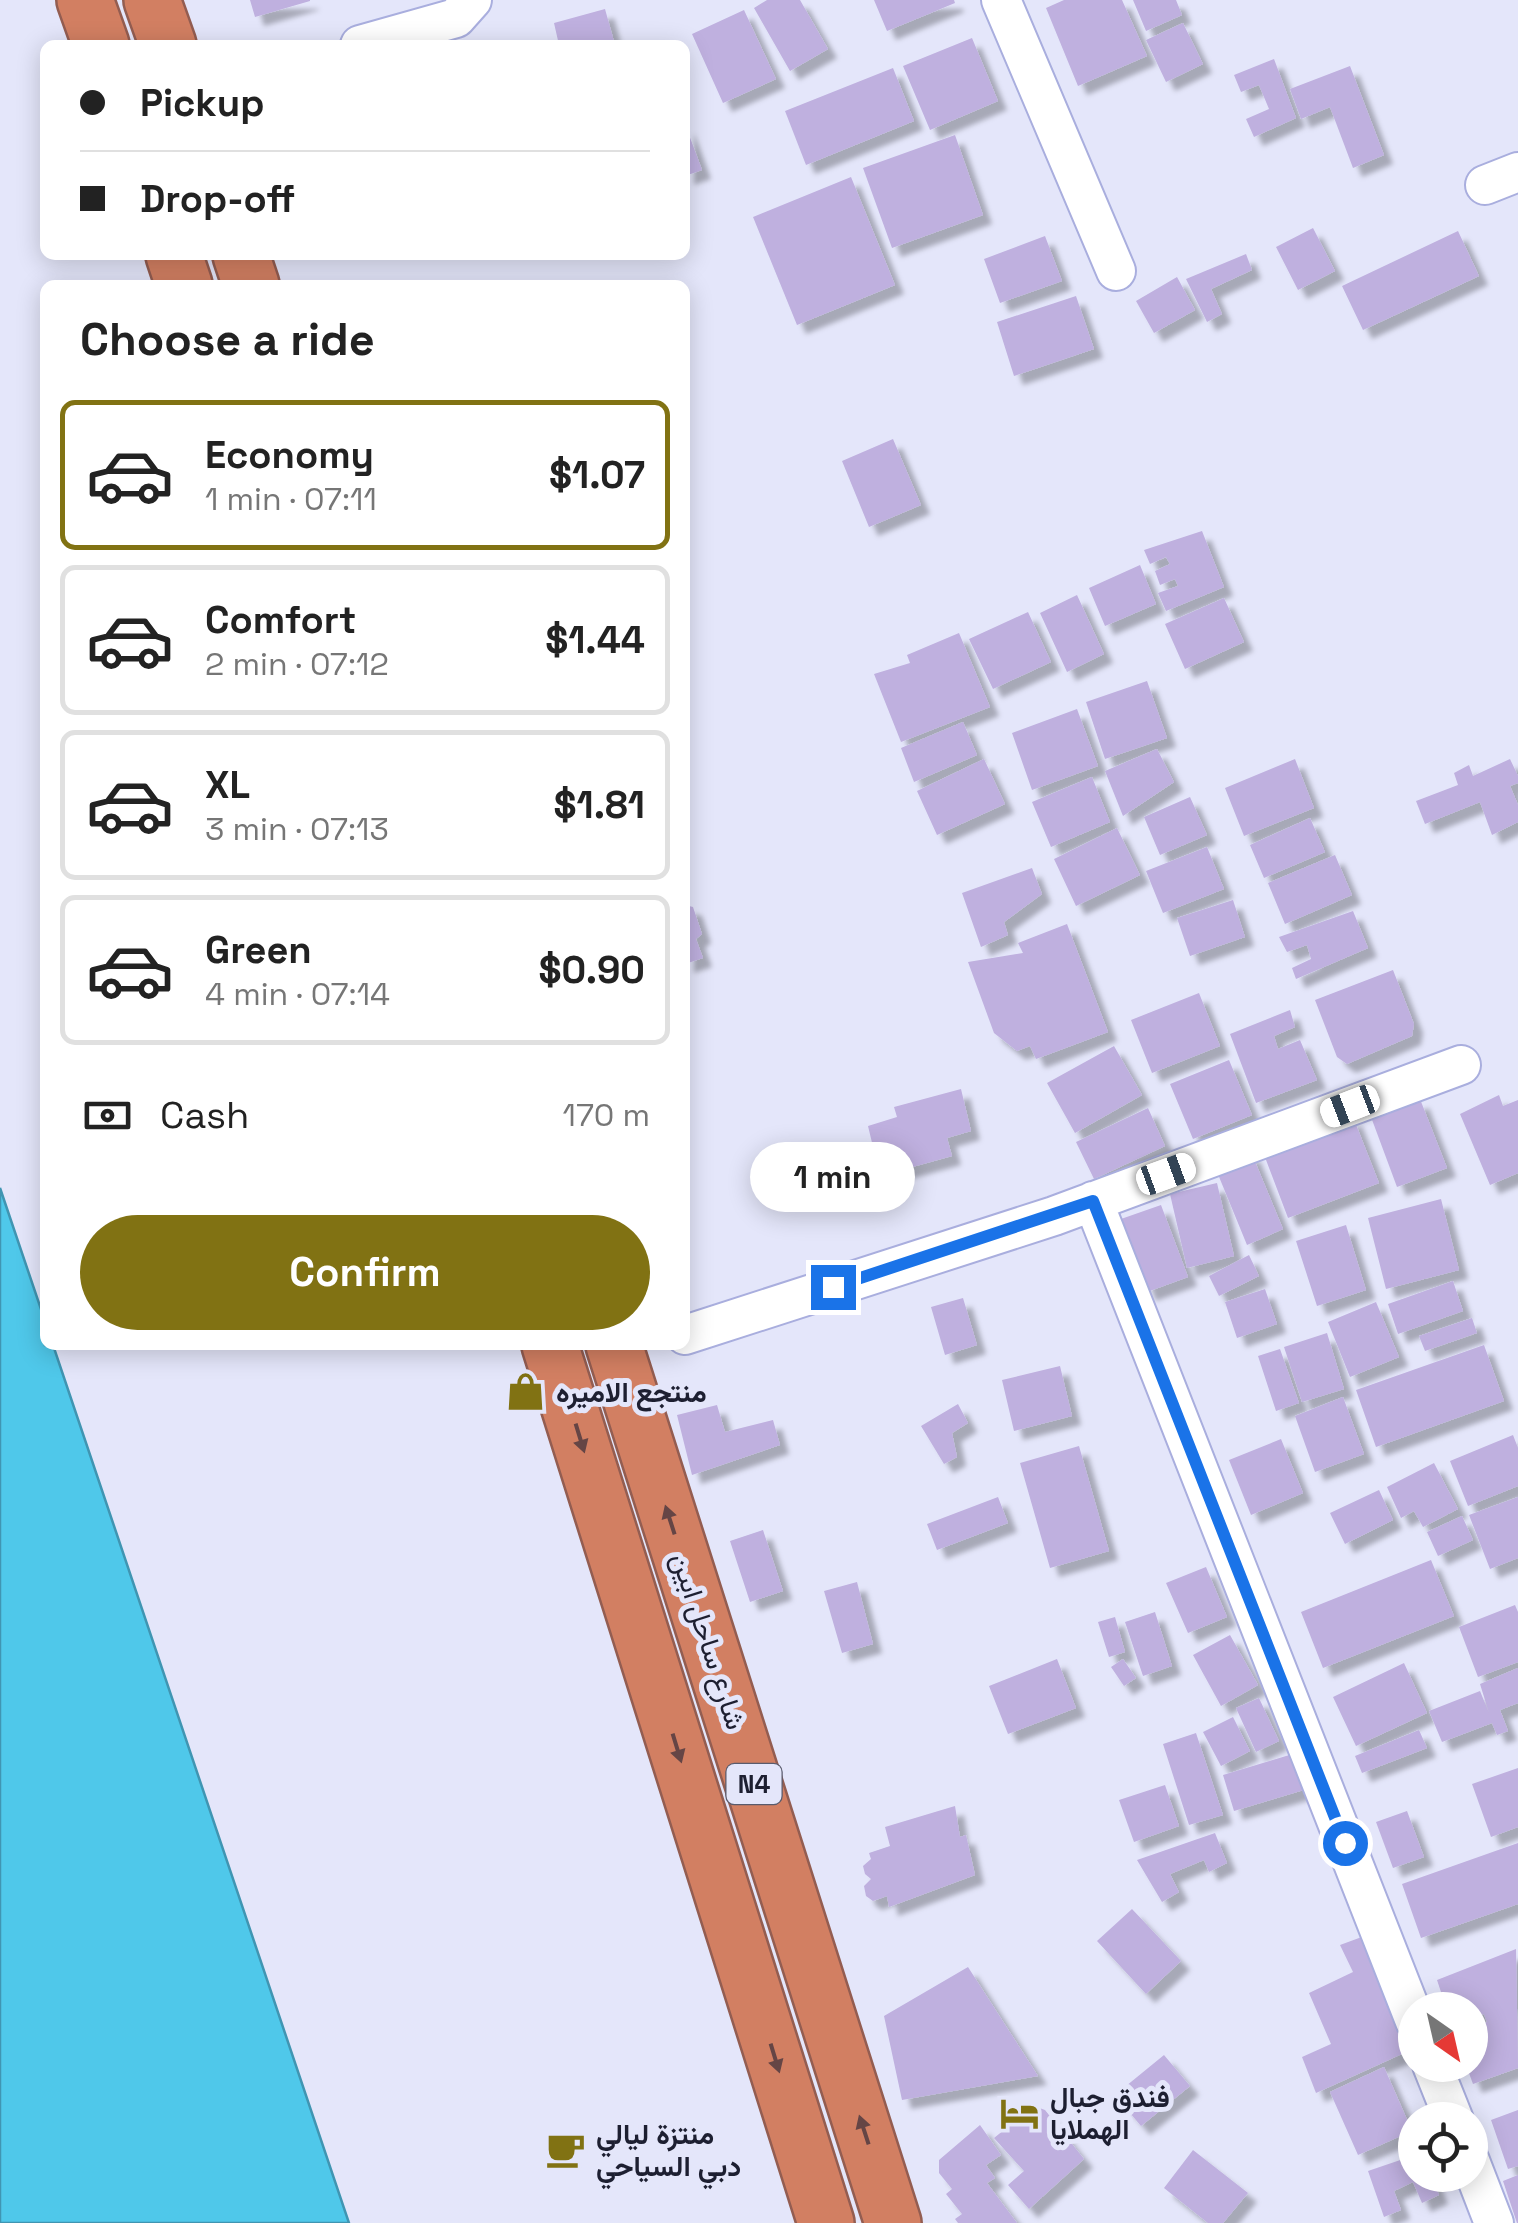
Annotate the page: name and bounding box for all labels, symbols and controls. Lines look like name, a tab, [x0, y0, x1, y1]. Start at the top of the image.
text: Pickup	[140, 79, 264, 127]
text: Drop-off	[140, 175, 295, 223]
text: Choose a ride	[80, 311, 375, 368]
icon: car	[85, 430, 175, 520]
text: Economy	[205, 431, 374, 479]
text: $1.07	[549, 451, 645, 499]
text: 1 min · 07:11	[205, 479, 377, 519]
icon: car	[85, 595, 175, 685]
text: Comfort	[205, 596, 356, 644]
text: $1.44	[545, 616, 645, 664]
text: 2 min · 07:12	[205, 644, 389, 684]
icon: car	[85, 760, 175, 850]
text: XL	[205, 761, 250, 809]
text: $1.81	[553, 781, 645, 829]
text: 3 min · 07:13	[205, 809, 389, 849]
icon: car	[85, 925, 175, 1015]
text: Green	[205, 926, 312, 974]
text: $0.90	[538, 946, 645, 994]
text: 4 min · 07:14	[205, 974, 390, 1014]
car	[1317, 1081, 1383, 1131]
icon: cash	[80, 1088, 135, 1143]
text: Cash	[160, 1091, 249, 1139]
text: 170 m	[563, 1095, 650, 1135]
callout: 1 min	[750, 1142, 916, 1212]
car	[1133, 1150, 1199, 1198]
text: 1 min	[793, 1157, 872, 1197]
button: Confirm	[80, 1215, 650, 1330]
route end	[811, 1265, 856, 1310]
shop icon: منتجع الاميره	[505, 1371, 547, 1413]
place label: منتجع الاميره	[556, 1374, 707, 1412]
one-way arrow	[573, 1423, 588, 1453]
one-way arrow	[662, 1505, 677, 1535]
street label: شارع ساحل ابين	[663, 1548, 755, 1734]
one-way arrow	[671, 1733, 686, 1763]
road number: N4	[726, 1764, 782, 1804]
route start	[1323, 1821, 1368, 1866]
north arrow	[1398, 1992, 1488, 2082]
map controls	[1398, 1992, 1488, 2192]
one-way arrow	[768, 2043, 783, 2073]
place label: فندق جبال الهملايا	[1050, 2079, 1170, 2147]
hotel icon: فندق جبال الهملايا	[999, 2092, 1041, 2134]
button: locate	[1398, 2102, 1488, 2192]
one-way arrow	[855, 2115, 870, 2145]
place label: منتزة ليالي دبي السياحي	[596, 2116, 741, 2190]
cafe icon: منتزة ليالي دبي السياحي	[545, 2129, 587, 2171]

